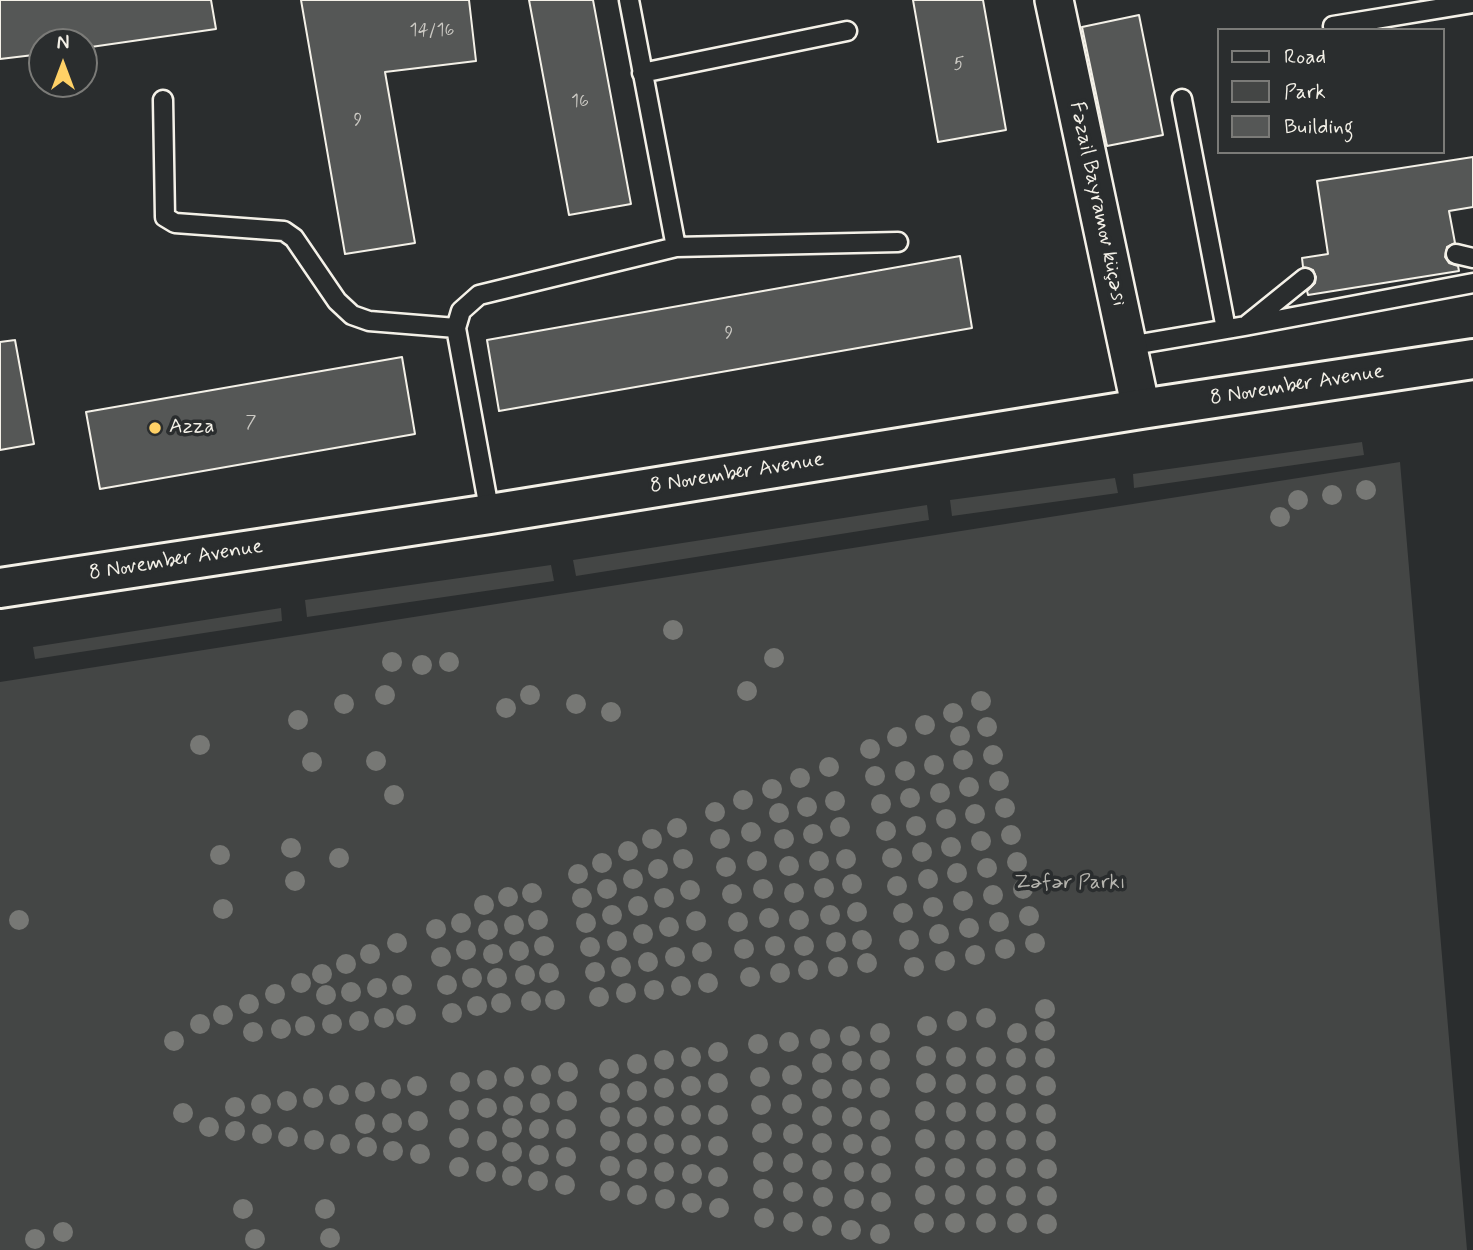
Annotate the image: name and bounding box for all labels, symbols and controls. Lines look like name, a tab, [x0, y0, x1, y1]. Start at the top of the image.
house number: 14/16	[410, 20, 454, 42]
north arrow	[28, 28, 98, 98]
legend	[1218, 28, 1445, 154]
text: N	[57, 31, 69, 56]
text: Road	[1284, 43, 1326, 71]
house number: 5	[954, 54, 964, 76]
text: Park	[1284, 78, 1326, 106]
house number: 16	[571, 91, 589, 113]
street label: Fəzail Bayramov küçəsi	[1063, 99, 1131, 309]
house number: 9	[354, 110, 362, 132]
text: Building	[1284, 113, 1354, 141]
house number: 9	[725, 323, 733, 345]
street label: 8 November Avenue	[1208, 360, 1386, 412]
house number: 7	[246, 412, 256, 434]
place label: Azza	[169, 415, 214, 441]
marker: Azza	[147, 420, 163, 436]
street label: 8 November Avenue	[648, 448, 826, 500]
street label: 8 November Avenue	[87, 535, 265, 587]
park label: Zəfər Parkı	[1014, 871, 1126, 897]

